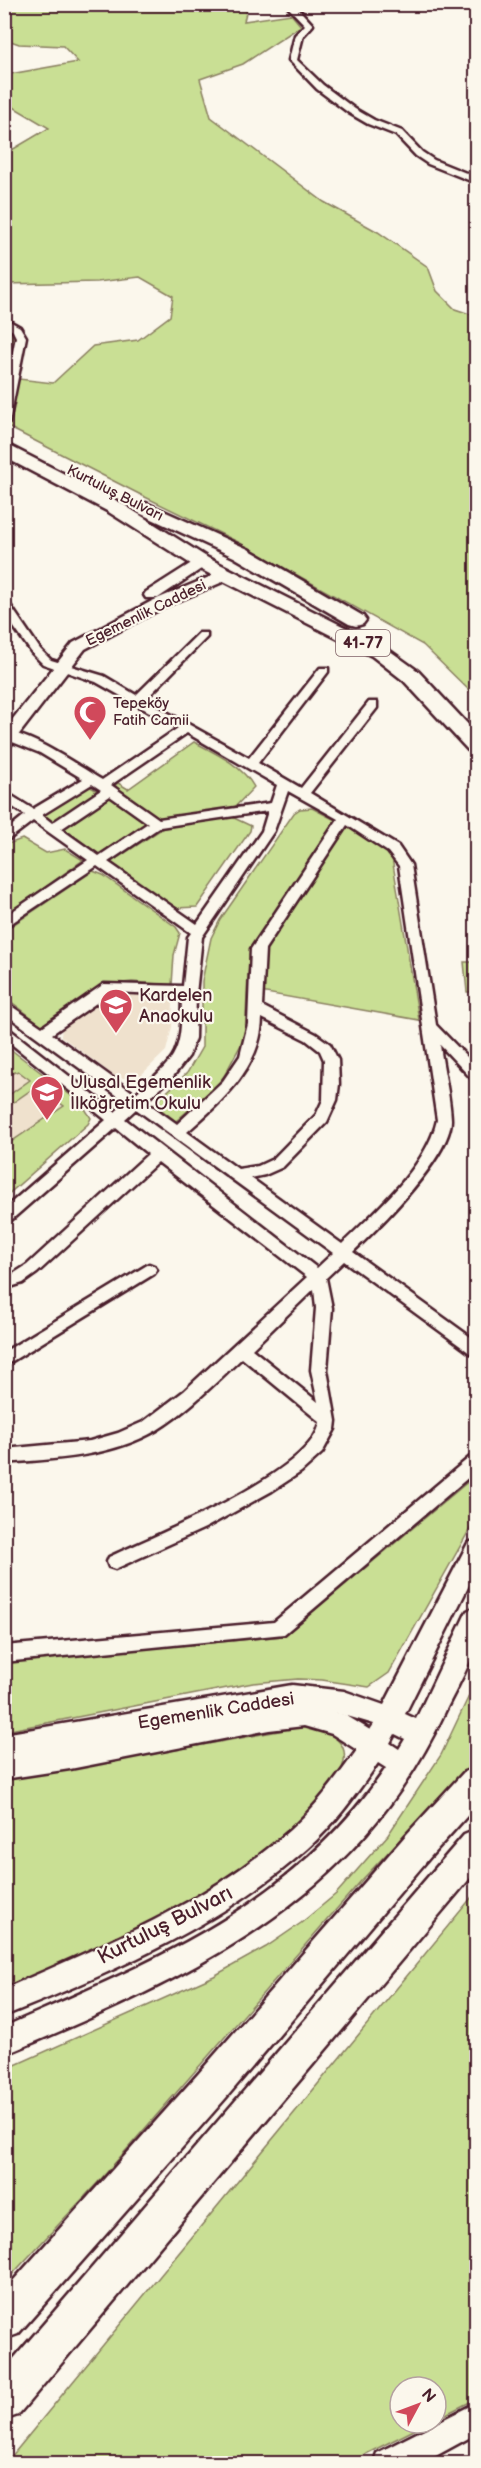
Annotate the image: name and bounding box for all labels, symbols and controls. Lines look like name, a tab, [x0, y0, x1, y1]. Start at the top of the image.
street label: Kurtuluş Bulvarı	[64, 461, 166, 525]
street label: Egemenlik Caddesi	[83, 576, 209, 650]
road number: 41-77	[336, 630, 390, 656]
mosque icon: Tepeköy Fatih Camii	[72, 694, 108, 741]
place label: Tepeköy Fatih Camii	[113, 694, 189, 730]
place label: Kardelen Anaokulu	[139, 985, 213, 1027]
school or university icon: Kardelen Anaokulu	[98, 987, 134, 1034]
place label: Ulusal Egemenlik İlköğretim Okulu	[70, 1072, 211, 1114]
school or university icon: Ulusal Egemenlik İlköğretim Okulu	[29, 1074, 65, 1121]
street label: Egemenlik Caddesi	[136, 1688, 296, 1734]
street label: Kurtuluş Bulvarı	[93, 1880, 237, 1970]
north arrow	[388, 2375, 448, 2435]
text: N	[417, 2385, 439, 2407]

